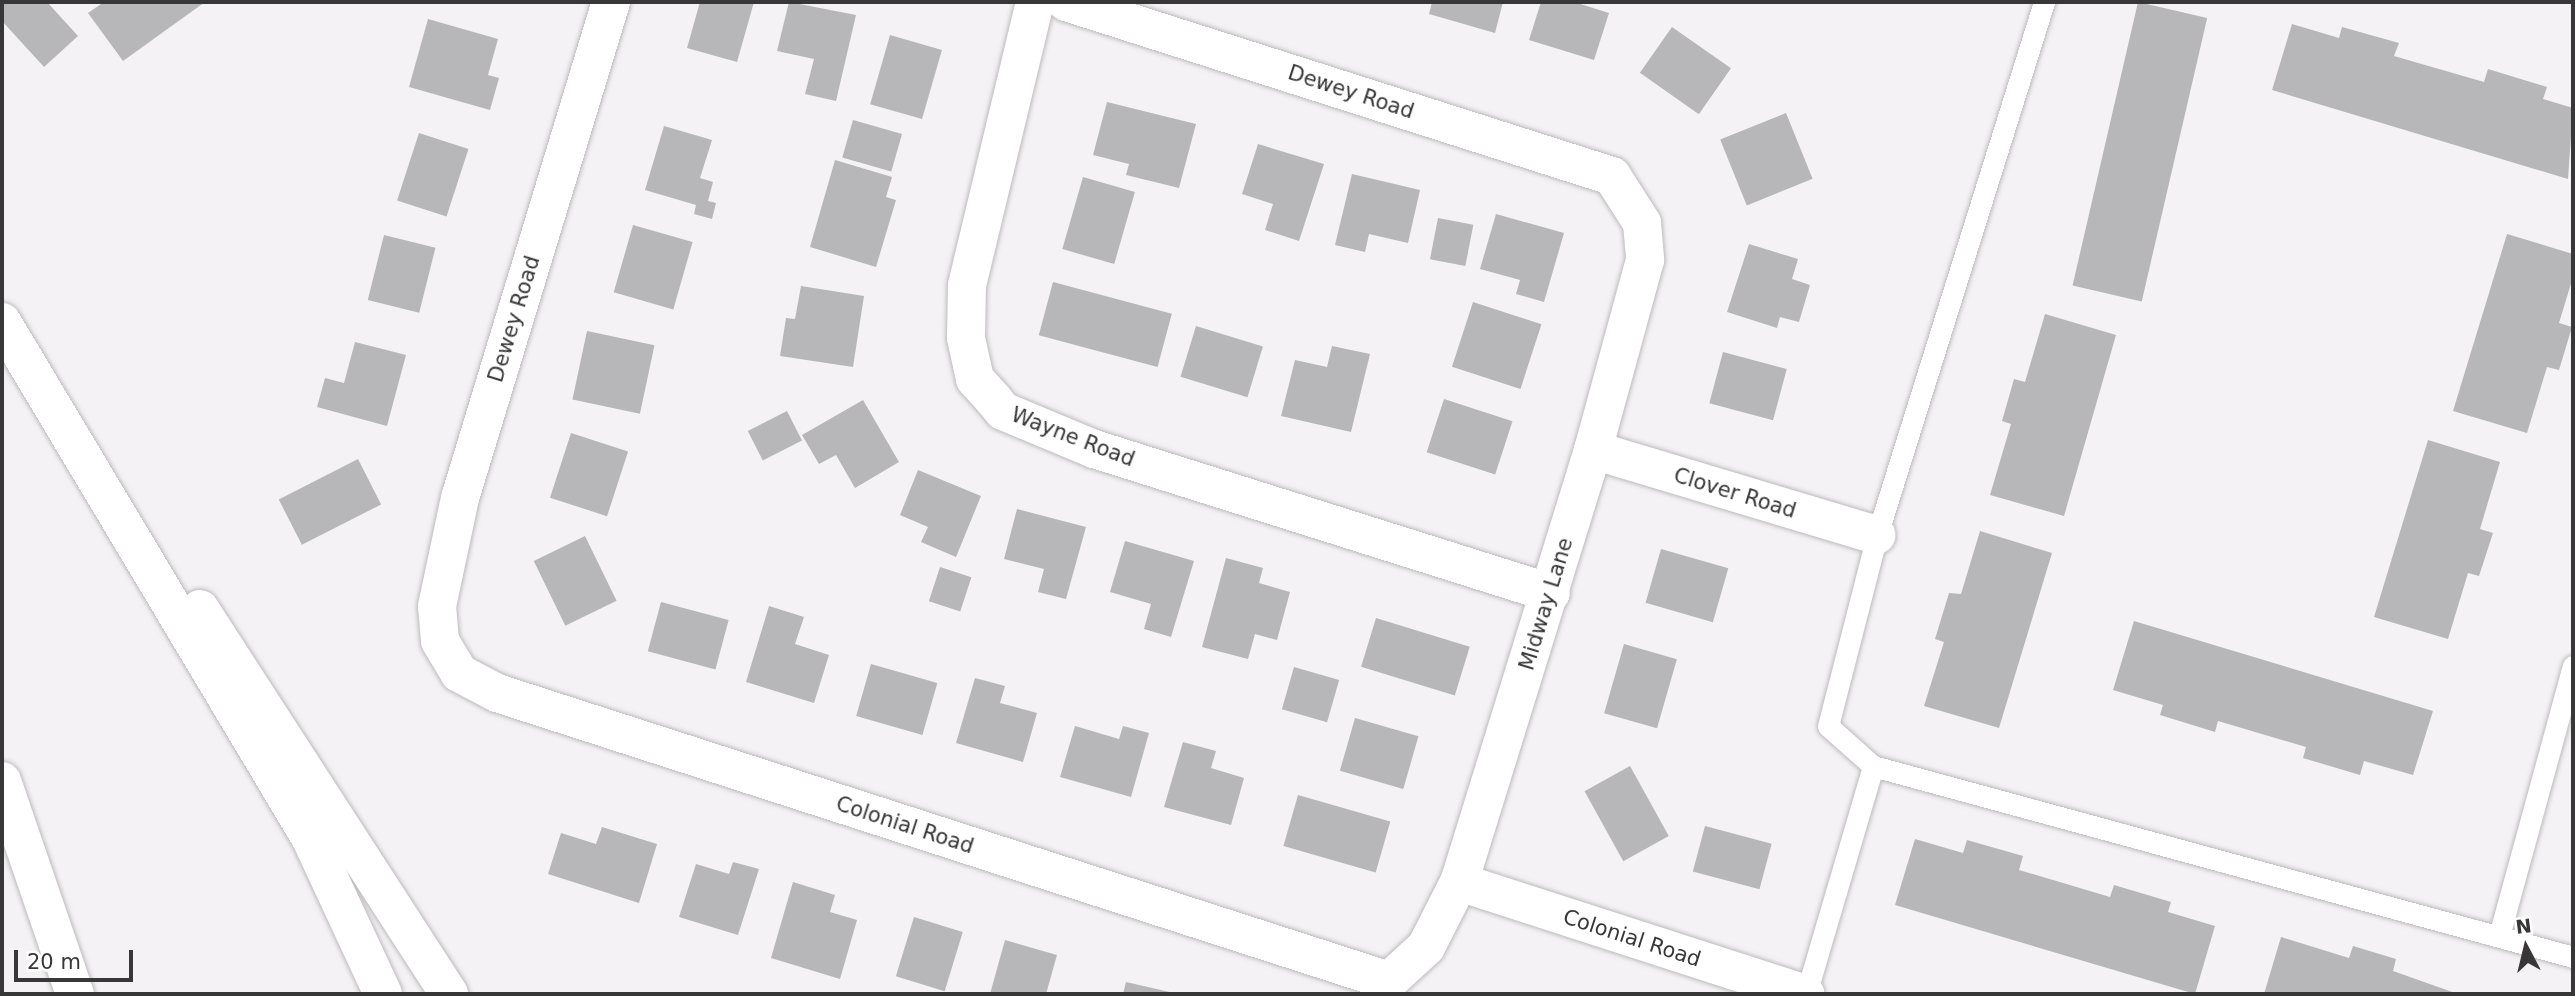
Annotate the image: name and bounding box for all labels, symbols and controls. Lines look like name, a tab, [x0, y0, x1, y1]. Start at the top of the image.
street label: Dewey Road	[1285, 60, 1417, 124]
street label: Dewey Road	[483, 253, 545, 385]
street label: Wayne Road	[1008, 402, 1138, 472]
street label: Clover Road	[1671, 462, 1799, 524]
street label: Midway Lane	[1514, 535, 1578, 673]
street label: Colonial Road	[833, 791, 977, 859]
street label: Colonial Road	[1560, 904, 1704, 972]
north arrow	[2491, 912, 2561, 982]
text: N	[2514, 914, 2533, 938]
scale bar	[18, 936, 136, 980]
text: 20 m	[27, 950, 81, 974]

